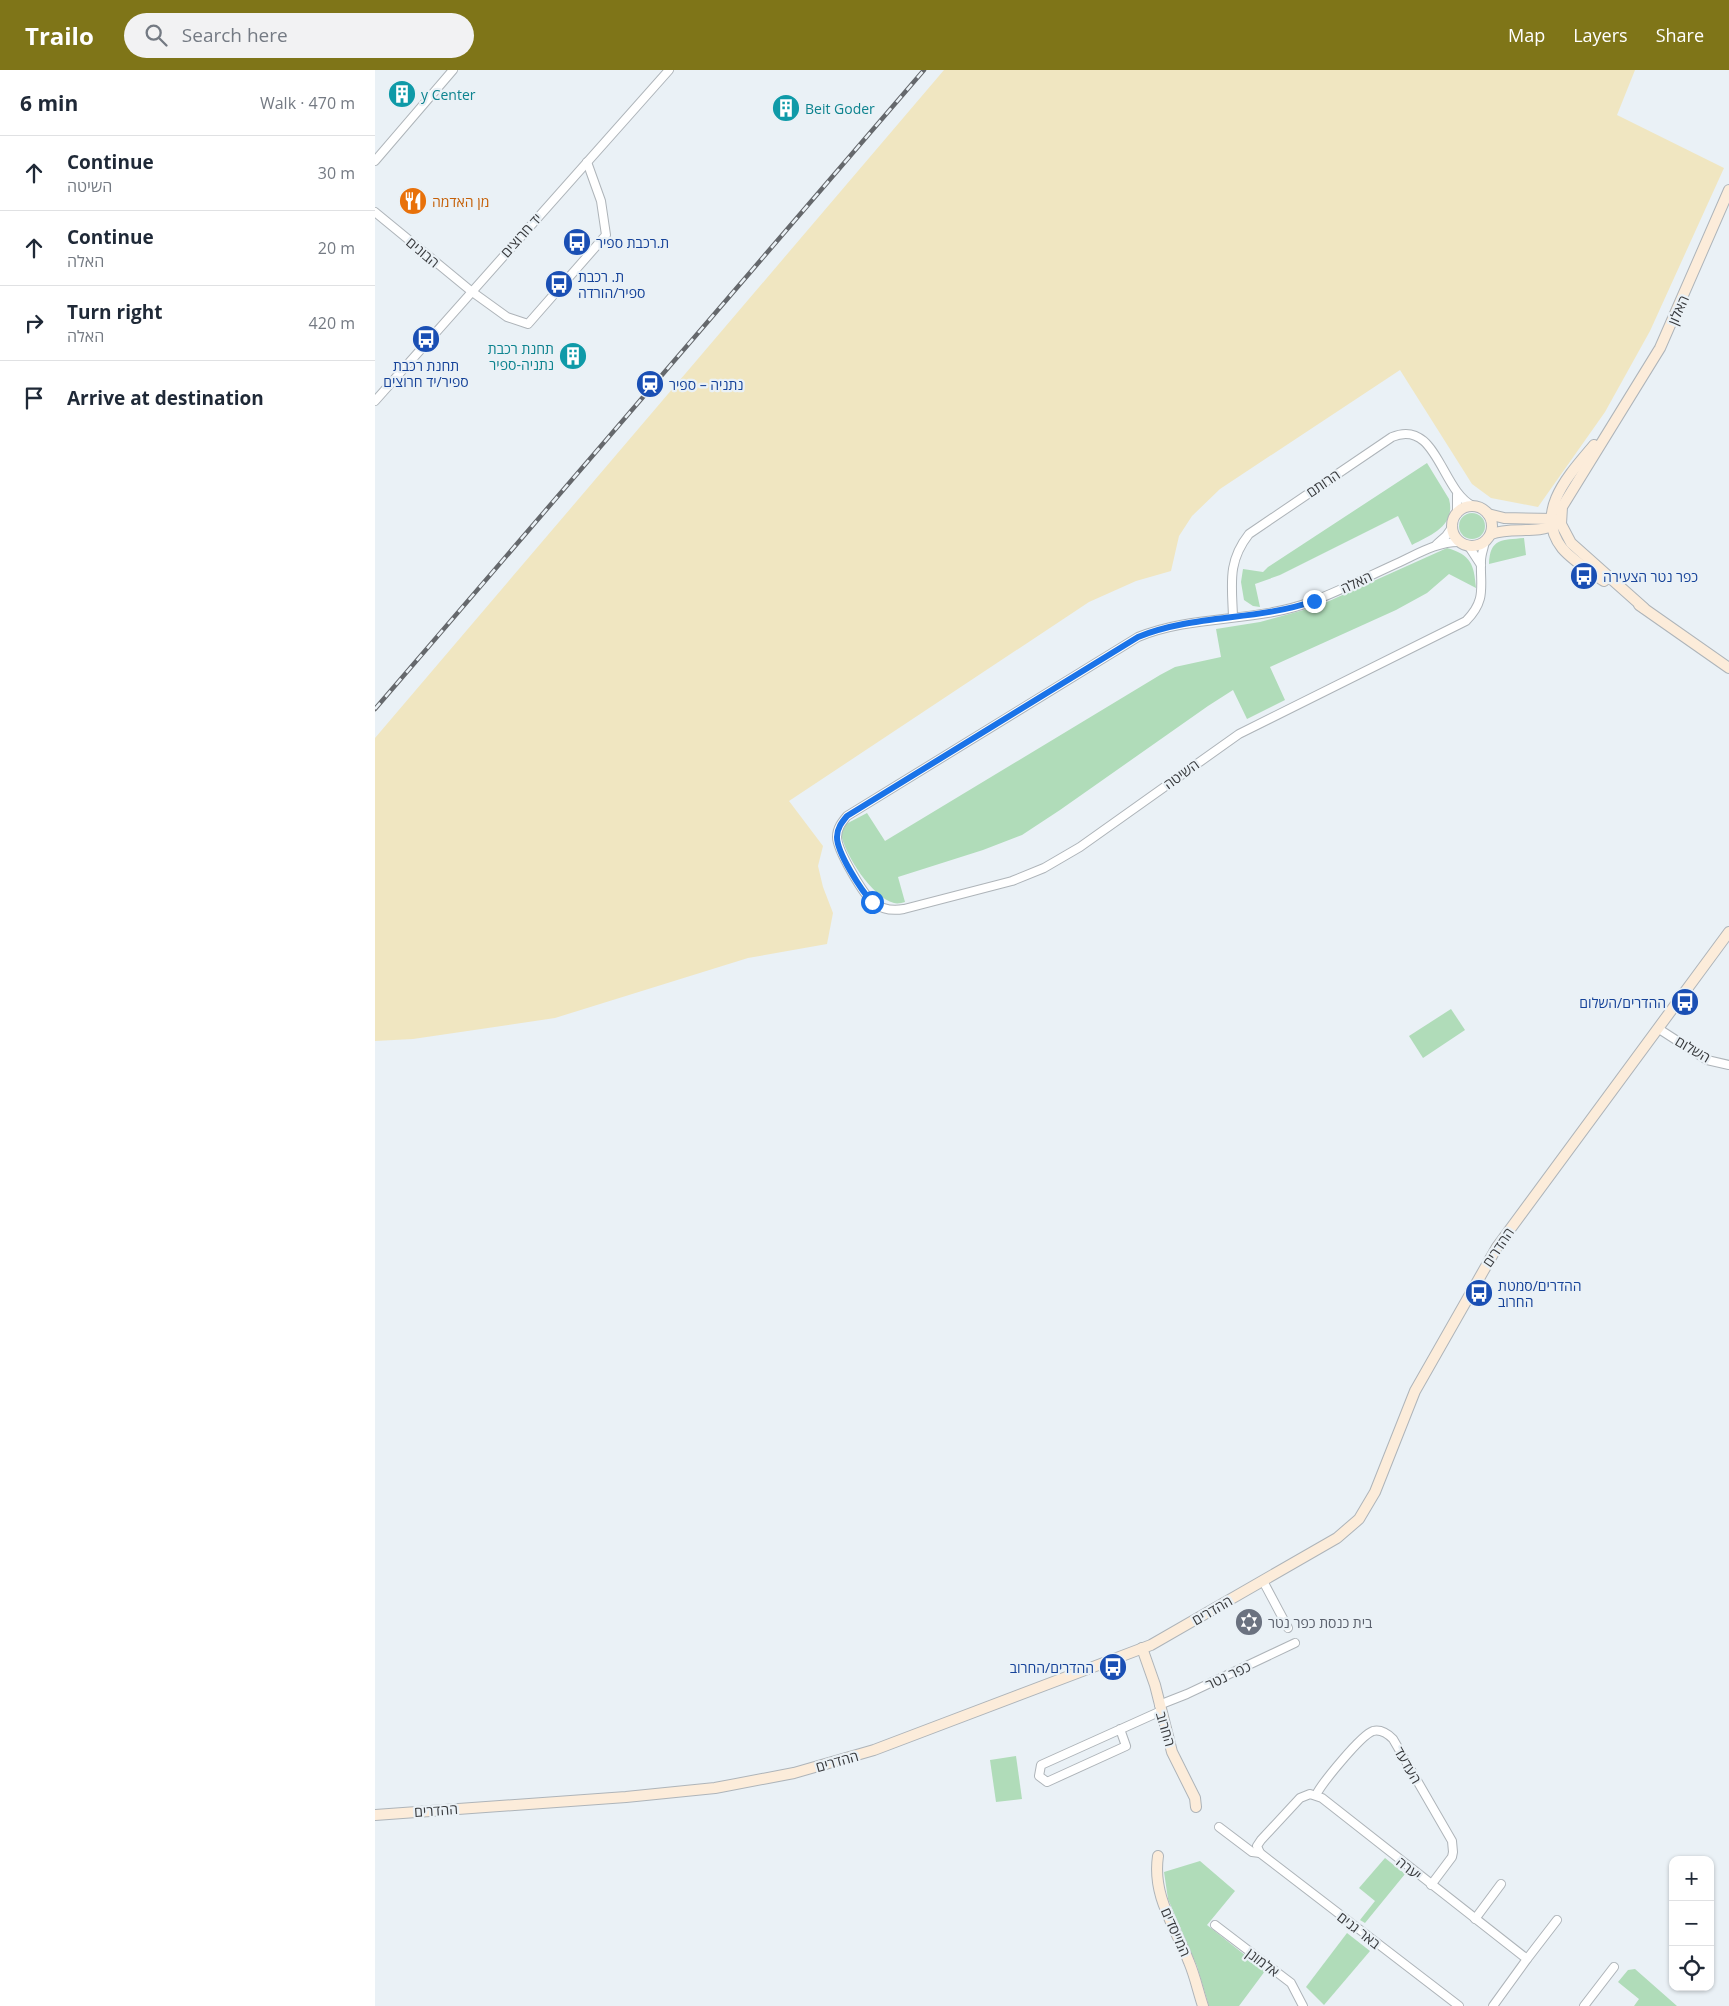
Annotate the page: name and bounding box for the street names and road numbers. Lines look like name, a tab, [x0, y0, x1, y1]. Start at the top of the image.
street label: יד חרוצים	[496, 209, 546, 261]
street label: הבונים	[402, 233, 444, 271]
street label: האלון	[1663, 292, 1693, 328]
street label: הרותם	[1302, 465, 1344, 501]
street label: האלה	[1337, 567, 1375, 597]
street label: השיטה	[1159, 755, 1203, 793]
street label: השלום	[1672, 1031, 1714, 1067]
street label: ההדרים	[1478, 1224, 1518, 1270]
street label: ההדרים	[1188, 1591, 1236, 1629]
street label: כפר נטר	[1202, 1656, 1254, 1694]
street label: החרוב	[1152, 1709, 1180, 1749]
street label: העדעד	[1390, 1743, 1426, 1787]
street label: ההדרים	[813, 1746, 861, 1776]
street label: ההדרים	[414, 1799, 458, 1821]
street label: יערה	[1392, 1852, 1426, 1884]
street label: המייסדים	[1157, 1904, 1195, 1960]
street label: באר גנים	[1333, 1907, 1385, 1953]
street label: אלמונן	[1243, 1943, 1283, 1981]

